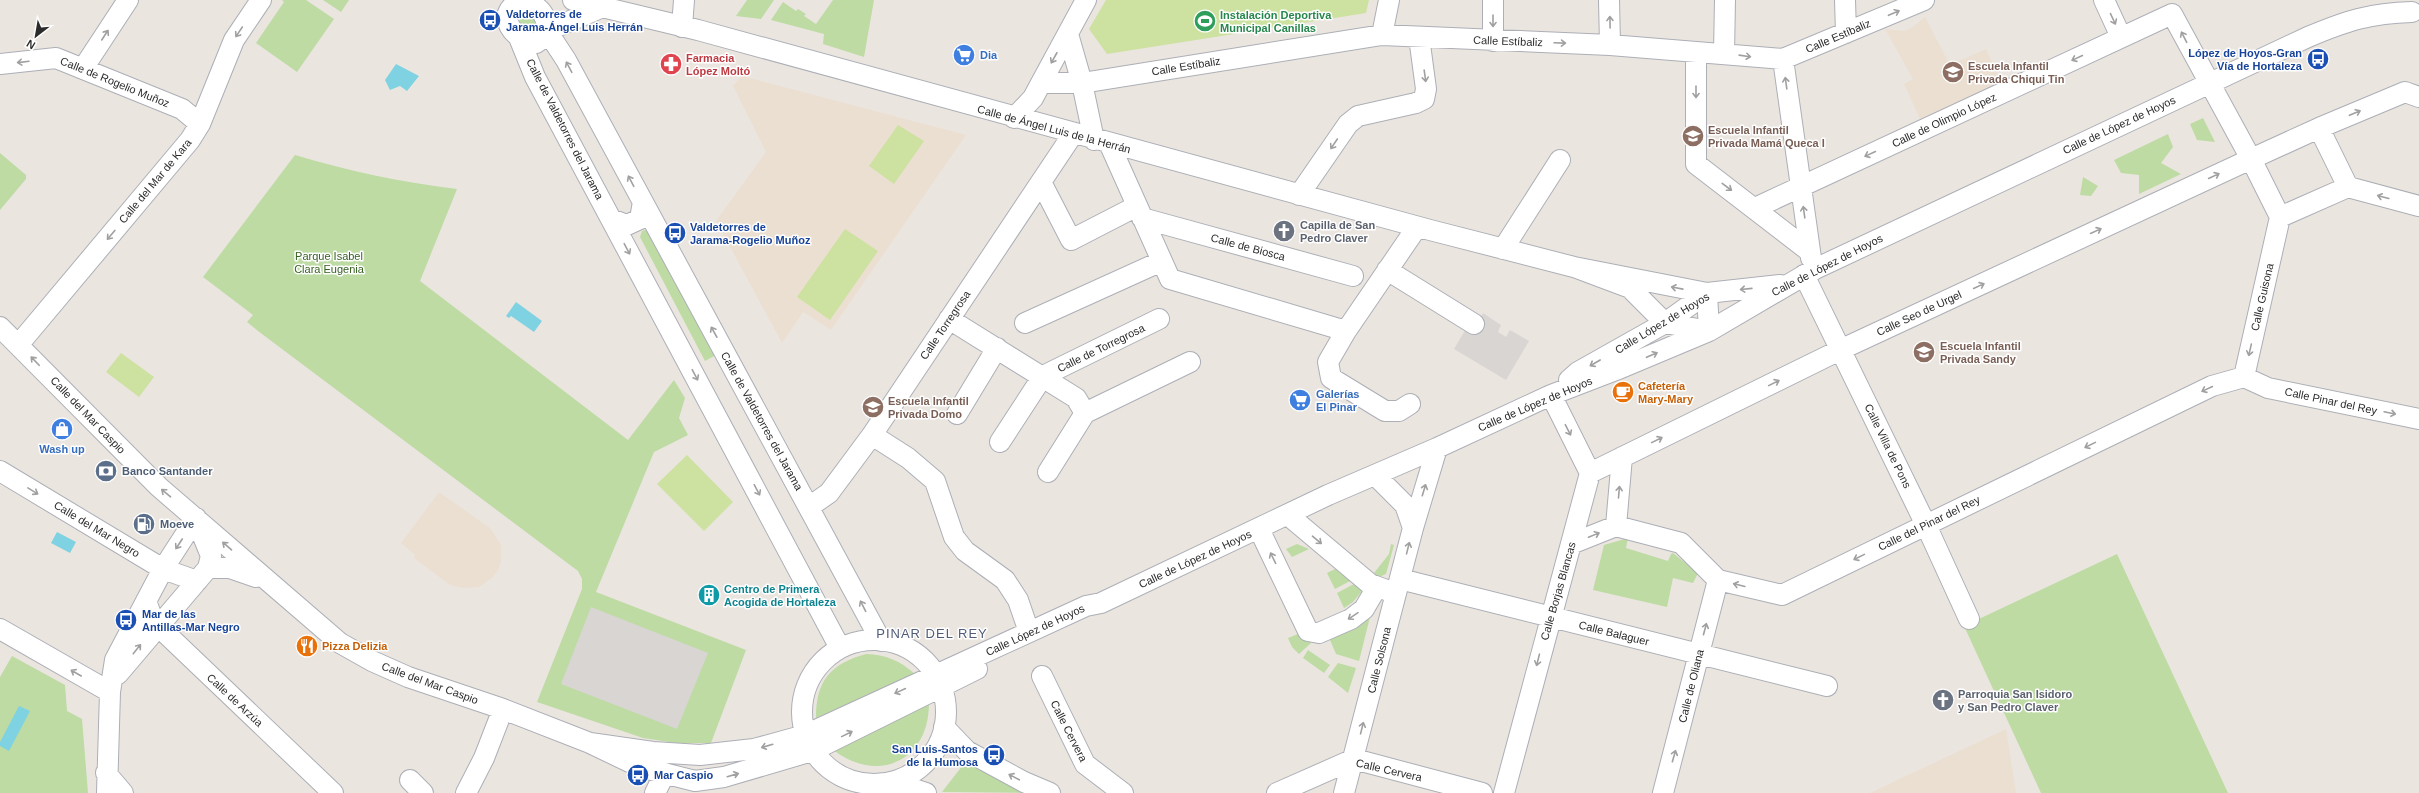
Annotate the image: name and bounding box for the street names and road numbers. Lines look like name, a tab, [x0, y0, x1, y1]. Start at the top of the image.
street label: Calle Estíbaliz	[1804, 17, 1872, 55]
street label: Calle Estíbaliz	[1473, 34, 1543, 48]
street label: Calle de Rogelio Muñoz	[59, 55, 171, 109]
street label: Calle Estíbaliz	[1151, 55, 1221, 77]
street label: Calle de Valdetorres del Jarama	[524, 57, 606, 202]
street label: Calle de Olimpio López	[1890, 91, 1998, 149]
street label: Calle de López de Hoyos	[2061, 93, 2178, 156]
street label: Calle de Ángel Luis de la Herrán	[976, 103, 1132, 155]
street label: Calle del Mar de Kara	[116, 136, 194, 226]
street label: Calle de Biosca	[1210, 231, 1287, 263]
street label: Calle de López de Hoyos	[1770, 232, 1885, 298]
street label: Calle Guisona	[2248, 261, 2276, 332]
street label: Calle Torregrosa	[918, 288, 973, 362]
street label: Calle Seo de Urgel	[1875, 288, 1963, 338]
street label: Calle López de Hoyos	[1613, 290, 1712, 356]
street label: Calle de Torregrosa	[1055, 321, 1147, 374]
street label: Calle de Valdetorres del Jarama	[719, 350, 806, 493]
street label: Calle del Mar Caspio	[48, 374, 128, 456]
street label: Calle de López de Hoyos	[1476, 374, 1594, 434]
street label: Calle Pinar del Rey	[2284, 385, 2379, 417]
street label: Calle Villa de Pons	[1862, 402, 1914, 490]
street label: Calle del Pinar del Rey	[1876, 493, 1982, 553]
street label: Calle del Mar Negro	[52, 499, 142, 559]
street label: Calle de López de Hoyos	[1137, 527, 1254, 590]
street label: Calle Borjas Blancas	[1538, 540, 1578, 641]
street label: Calle López de Hoyos	[984, 602, 1087, 658]
street label: Calle Balaguer	[1578, 618, 1651, 648]
street label: Calle Solsona	[1365, 625, 1393, 694]
street label: Calle de Oliana	[1676, 647, 1706, 724]
street label: Calle del Mar Caspio	[380, 660, 480, 706]
street label: Calle de Arzúa	[205, 671, 266, 729]
street label: Calle Cervera	[1048, 698, 1090, 764]
street label: Calle Cervera	[1355, 757, 1424, 784]

